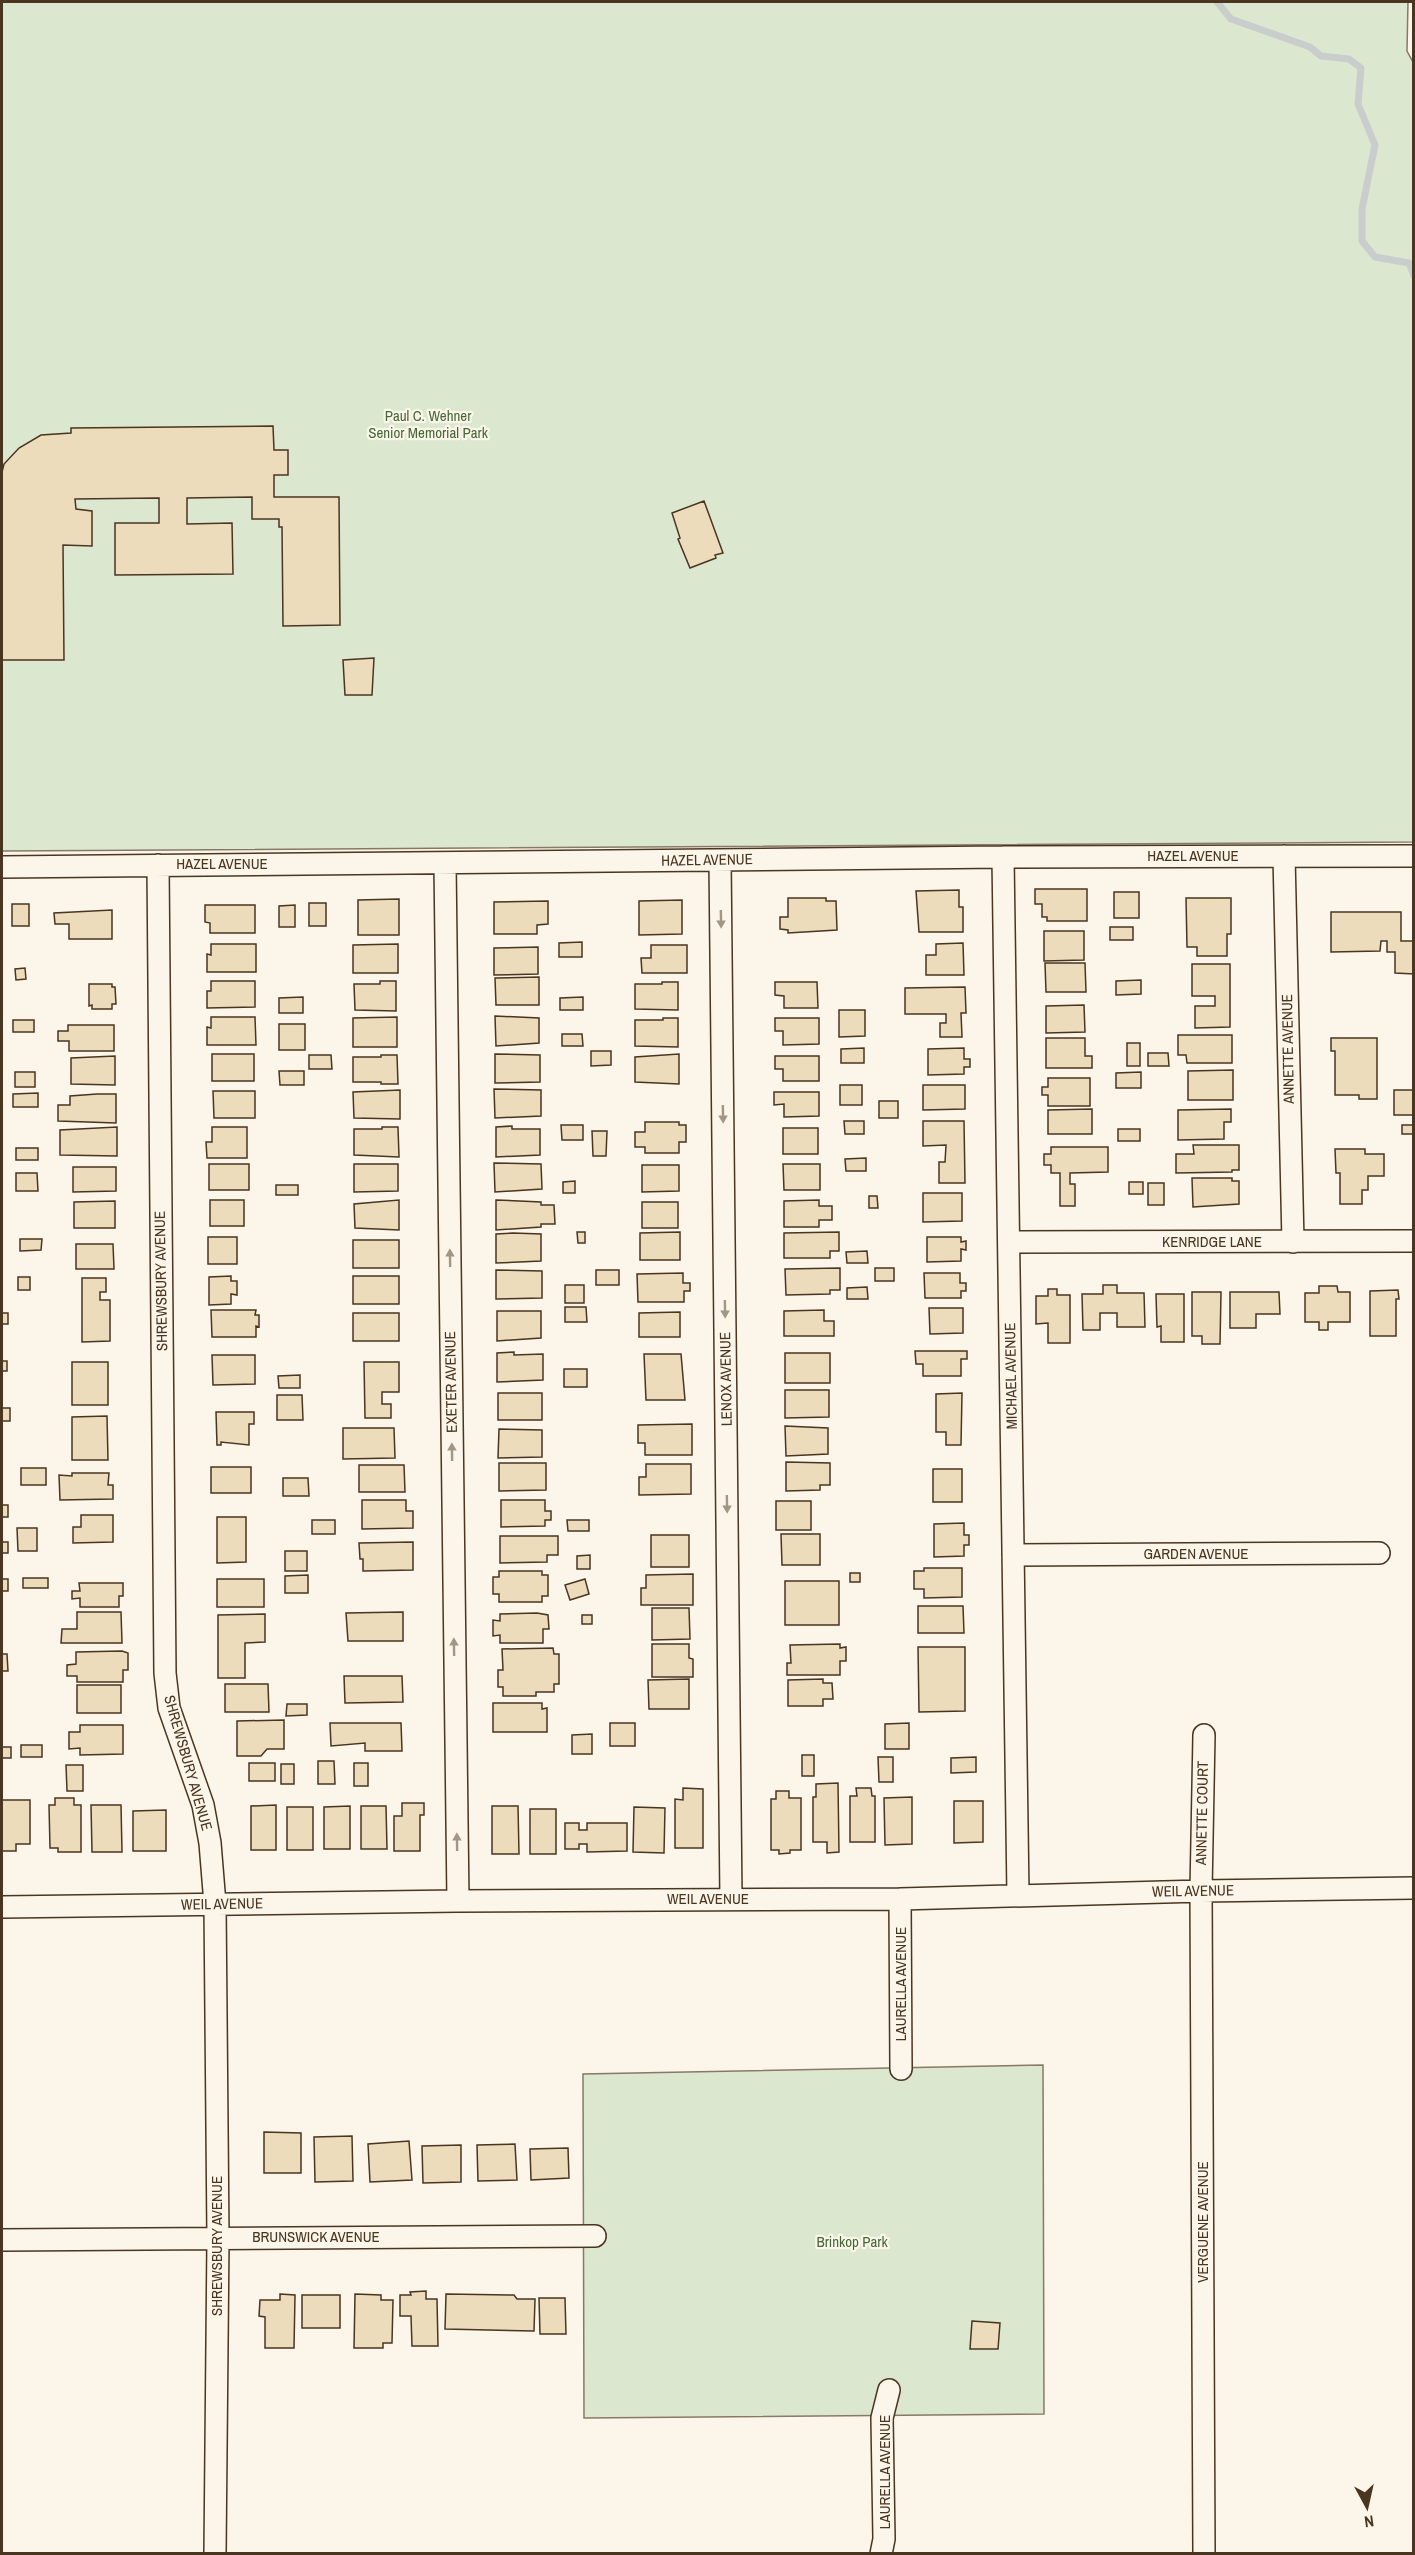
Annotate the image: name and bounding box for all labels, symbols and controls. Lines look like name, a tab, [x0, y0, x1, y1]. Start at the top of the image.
park label: Paul C. Wehner Senior Memorial Park	[368, 405, 489, 443]
street label: HAZEL AVENUE	[1147, 845, 1239, 866]
street label: HAZEL AVENUE	[661, 848, 753, 871]
street label: HAZEL AVENUE	[176, 853, 268, 874]
one-way arrow	[716, 909, 726, 928]
street label: ANNETTE AVENUE	[1276, 994, 1299, 1105]
one-way arrow	[718, 1104, 728, 1123]
street label: SHREWSBURY AVENUE	[149, 1211, 172, 1351]
street label: KENRIDGE LANE	[1162, 1231, 1262, 1252]
one-way arrow	[445, 1248, 454, 1267]
one-way arrow	[720, 1299, 730, 1318]
street label: MICHAEL AVENUE	[999, 1323, 1022, 1430]
street label: EXETER AVENUE	[439, 1331, 462, 1433]
street label: LENOX AVENUE	[714, 1332, 737, 1426]
one-way arrow	[447, 1443, 457, 1462]
one-way arrow	[722, 1494, 732, 1513]
street label: GARDEN AVENUE	[1143, 1543, 1249, 1564]
one-way arrow	[449, 1638, 459, 1657]
street label: SHREWSBURY AVENUE	[159, 1693, 218, 1833]
street label: ANNETTE COURT	[1190, 1760, 1213, 1866]
one-way arrow	[452, 1833, 462, 1852]
street label: WEIL AVENUE	[1152, 1879, 1234, 1902]
street label: WEIL AVENUE	[667, 1888, 749, 1909]
street label: WEIL AVENUE	[181, 1892, 263, 1915]
street label: LAURELLA AVENUE	[890, 1927, 911, 2041]
street label: VERGUENE AVENUE	[1192, 2161, 1213, 2283]
street label: SHREWSBURY AVENUE	[206, 2176, 227, 2316]
street label: BRUNSWICK AVENUE	[252, 2226, 380, 2247]
park label: Brinkop Park	[816, 2231, 888, 2252]
street label: LAURELLA AVENUE	[874, 2415, 895, 2529]
north arrow	[1337, 2477, 1397, 2537]
text: N	[1363, 2510, 1375, 2533]

